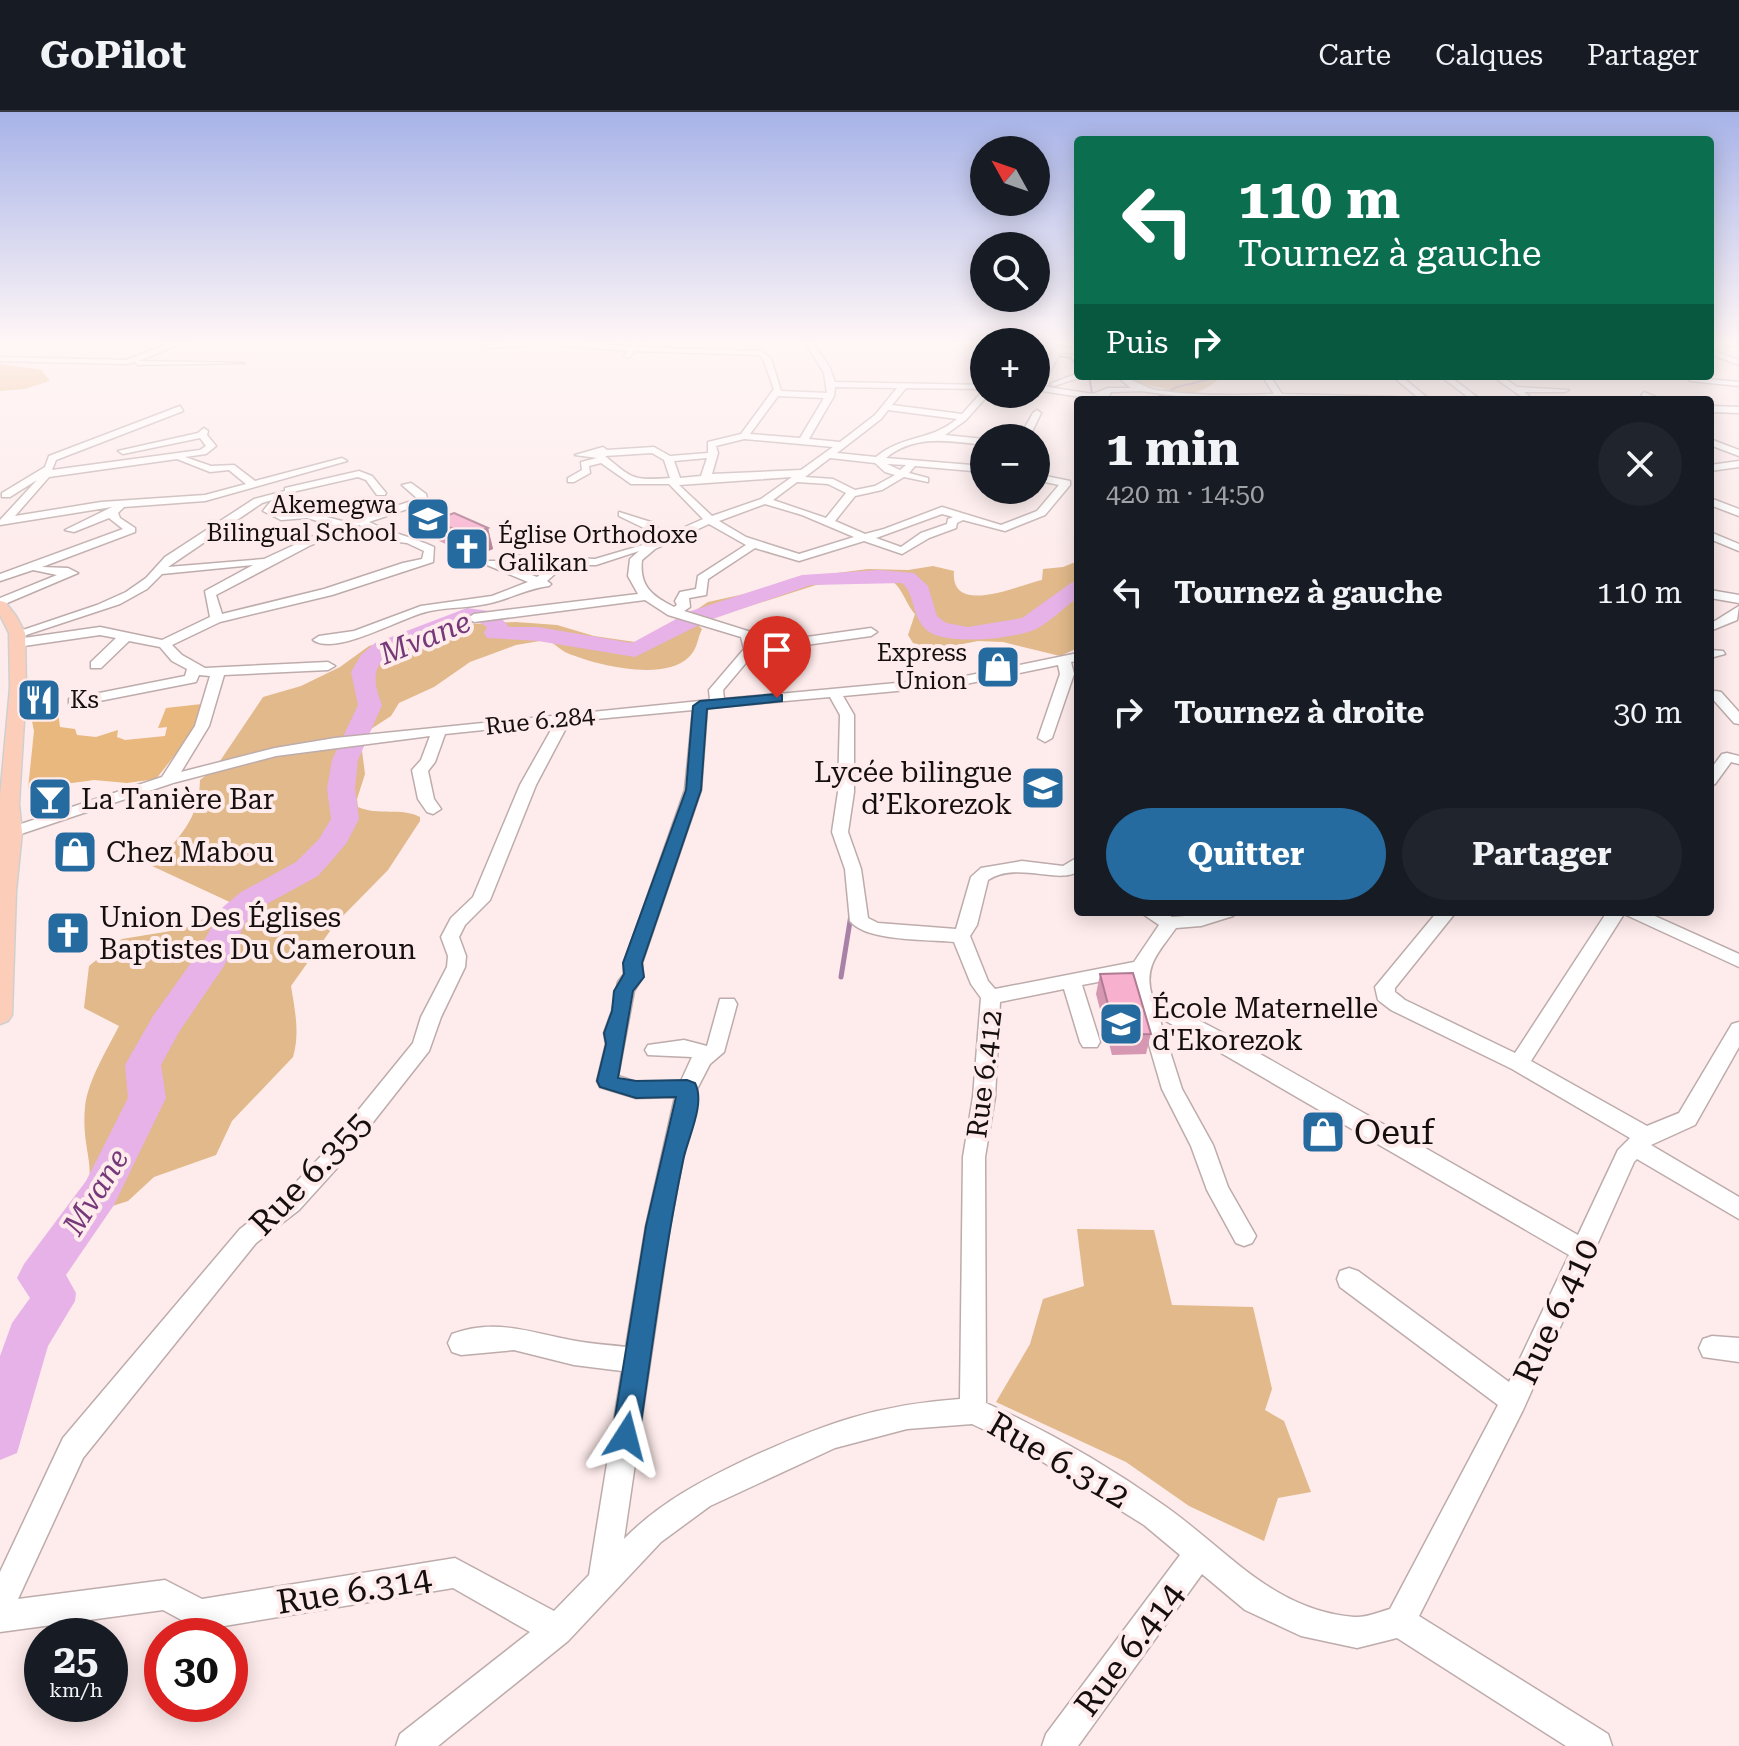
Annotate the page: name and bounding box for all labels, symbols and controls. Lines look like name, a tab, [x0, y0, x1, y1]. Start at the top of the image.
text: GoPilot	[40, 33, 186, 77]
text: Carte	[1319, 39, 1391, 72]
text: Calques	[1435, 39, 1543, 72]
text: Partager	[1587, 39, 1699, 72]
north arrow	[970, 136, 1050, 216]
map controls	[970, 136, 1050, 504]
text: 110 m	[1238, 166, 1400, 232]
icon: left	[1106, 168, 1210, 272]
button: search	[970, 232, 1050, 312]
text: Tournez à gauche	[1238, 233, 1541, 275]
icon: right	[1184, 320, 1228, 364]
text: Puis	[1106, 325, 1168, 360]
button: +	[970, 328, 1050, 408]
text: 1 min	[1106, 421, 1239, 477]
button: close	[1598, 422, 1682, 506]
button: −	[970, 424, 1050, 504]
text: 420 m · 14:50	[1106, 479, 1265, 509]
place label: Akemegwa Bilingual School	[207, 491, 397, 547]
school or university icon: Akemegwa Bilingual School	[404, 495, 452, 543]
place label: Église Orthodoxe Galikan	[498, 520, 698, 577]
church icon: Église Orthodoxe Galikan	[443, 525, 491, 573]
icon: left	[1106, 570, 1150, 614]
text: Tournez à gauche	[1174, 575, 1443, 610]
text: 110 m	[1597, 575, 1682, 610]
water label: Mvane	[373, 604, 475, 672]
pin	[743, 616, 811, 698]
icon: arrive	[755, 628, 799, 672]
place label: Express Union	[877, 639, 967, 695]
shop icon: Express Union	[974, 643, 1022, 691]
restaurant icon: Ks	[15, 676, 63, 724]
place label: Ks	[70, 686, 99, 714]
icon: right	[1106, 690, 1150, 734]
text: Tournez à droite	[1174, 695, 1424, 730]
text: 30 m	[1613, 695, 1682, 730]
street label: Rue 6.284	[484, 701, 597, 741]
place label: Lycée bilingue d’Ekorezok	[814, 756, 1012, 821]
school or university icon: Lycée bilingue d’Ekorezok	[1019, 764, 1067, 812]
bar icon: La Tanière Bar	[26, 775, 74, 823]
place label: La Tanière Bar	[81, 783, 274, 816]
button: Quitter	[1106, 808, 1386, 900]
button: Partager	[1402, 808, 1682, 900]
shop icon: Chez Mabou	[51, 828, 99, 876]
place label: Chez Mabou	[106, 836, 274, 869]
place label: Union Des Églises Baptistes Du Cameroun	[99, 900, 416, 966]
church icon: Union Des Églises Baptistes Du Cameroun	[44, 909, 92, 957]
place label: École Maternelle d'Ekorezok	[1152, 991, 1378, 1057]
school or university icon: École Maternelle d'Ekorezok	[1097, 1000, 1145, 1048]
street label: Rue 6.412	[960, 1008, 1009, 1140]
street label: Rue 6.355	[241, 1103, 379, 1243]
shop icon: Oeuf	[1299, 1108, 1347, 1156]
place label: Oeuf	[1354, 1112, 1435, 1152]
water label: Mvane	[55, 1142, 136, 1242]
street label: Rue 6.410	[1505, 1232, 1607, 1390]
position arrow	[584, 1394, 668, 1478]
street label: Rue 6.312	[981, 1404, 1137, 1516]
street label: Rue 6.314	[274, 1558, 434, 1622]
street label: Rue 6.414	[1066, 1575, 1192, 1723]
speed limit sign: 30	[144, 1618, 248, 1722]
text: 25	[54, 1636, 98, 1683]
text: km/h	[49, 1678, 103, 1702]

